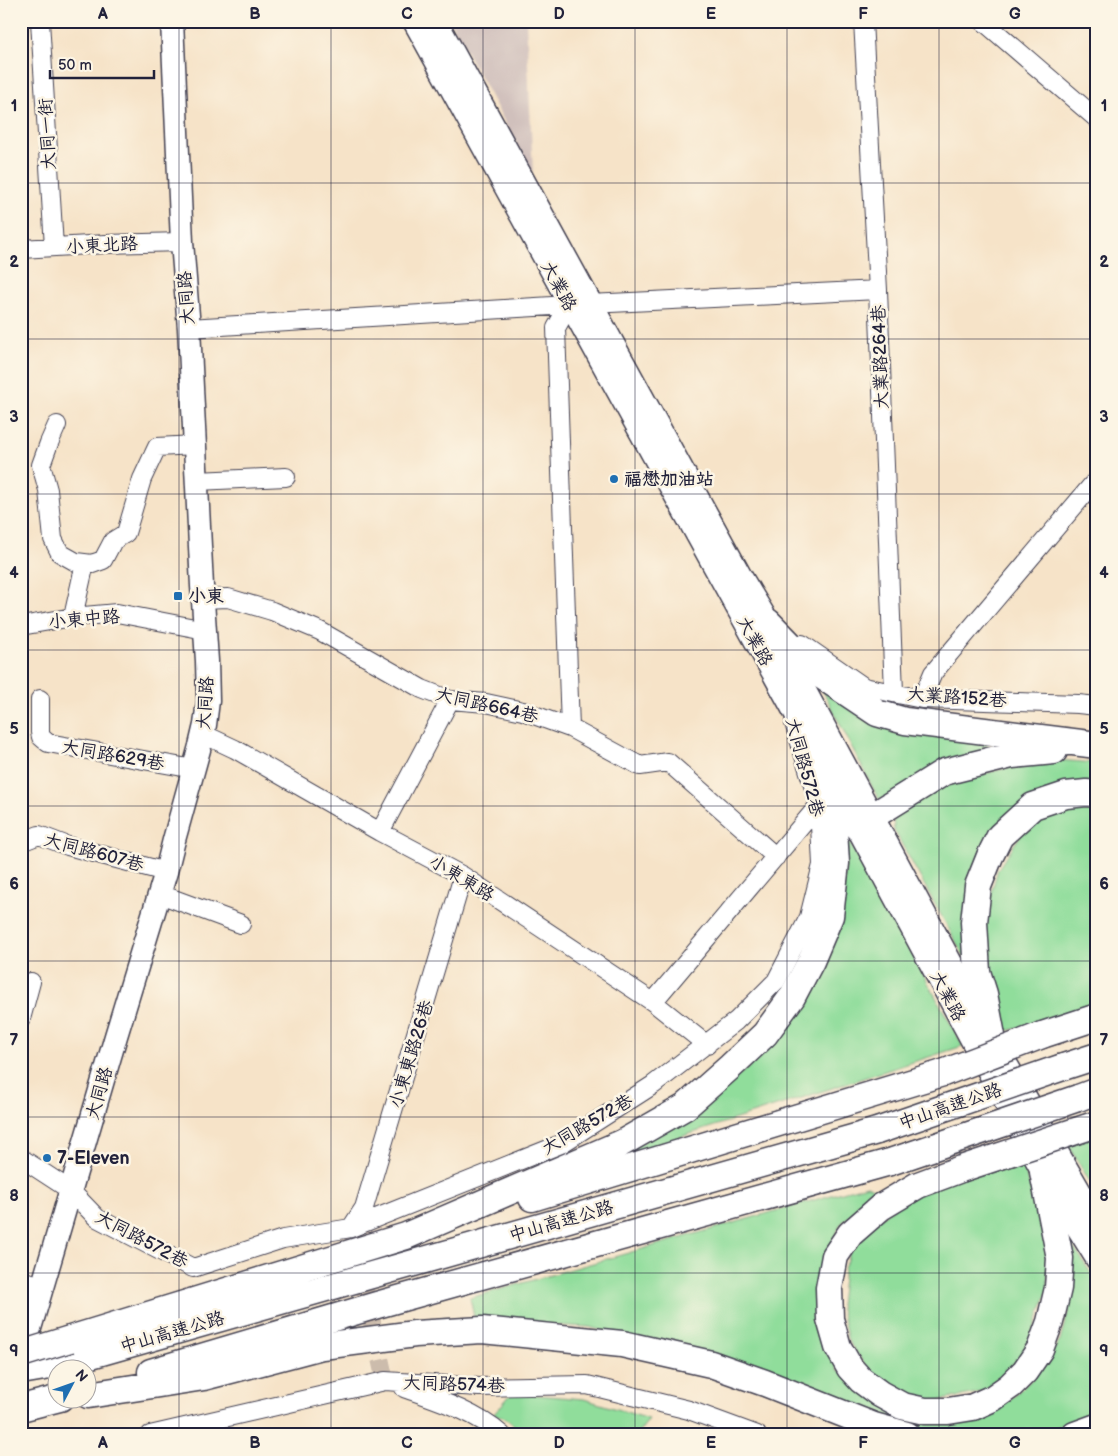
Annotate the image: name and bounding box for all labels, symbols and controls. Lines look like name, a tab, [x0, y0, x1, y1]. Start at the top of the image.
text: A	[97, 5, 108, 24]
text: B	[249, 5, 261, 24]
text: C	[401, 5, 413, 24]
text: D	[553, 5, 565, 24]
text: E	[706, 5, 716, 24]
text: F	[858, 5, 868, 24]
text: G	[1009, 5, 1021, 24]
scale bar	[50, 48, 154, 80]
text: 50 m	[58, 56, 92, 75]
text: 1	[11, 97, 17, 116]
street label: 大同一街	[35, 97, 60, 170]
text: 1	[1101, 97, 1107, 116]
street label: 小東北路	[66, 233, 139, 258]
text: 2	[9, 253, 19, 272]
text: 2	[1099, 253, 1109, 272]
street label: 大業路	[536, 258, 581, 315]
street label: 大同路	[174, 270, 199, 326]
street label: 大業路264巷	[868, 304, 893, 410]
text: 3	[9, 408, 19, 427]
text: 3	[1099, 408, 1109, 427]
place label: 福懋加油站	[624, 469, 714, 490]
marker: 福懋加油站	[608, 473, 620, 485]
text: 4	[9, 564, 19, 583]
text: 4	[1099, 564, 1109, 583]
place label: 小東	[188, 586, 224, 607]
marker: 小東	[172, 590, 184, 602]
street label: 小東中路	[47, 606, 121, 633]
street label: 大業路	[732, 613, 777, 670]
street label: 大同路	[193, 675, 218, 731]
street label: 大同路664巷	[433, 683, 540, 728]
street label: 大業路152巷	[906, 684, 1008, 711]
street label: 大同路572巷	[781, 715, 828, 819]
text: 5	[9, 720, 19, 739]
text: 5	[1099, 720, 1109, 739]
street label: 大同路629巷	[60, 736, 166, 775]
street label: 大同路607巷	[42, 829, 146, 876]
street label: 小東東路	[425, 851, 498, 906]
text: 6	[9, 875, 19, 894]
text: 6	[1099, 875, 1109, 894]
street label: 大業路	[926, 967, 970, 1025]
street label: 小東東路26巷	[385, 998, 438, 1111]
text: 7	[10, 1031, 19, 1050]
text: 7	[1100, 1031, 1109, 1050]
street label: 大同路	[82, 1064, 117, 1122]
street label: 中山高速公路	[896, 1079, 1005, 1134]
street label: 大同路572巷	[538, 1090, 637, 1159]
place label: 7-Eleven	[57, 1148, 129, 1169]
marker: 7-Eleven	[41, 1152, 53, 1164]
text: 8	[9, 1187, 19, 1206]
text: 8	[1099, 1187, 1109, 1206]
street label: 中山高速公路	[506, 1197, 616, 1246]
street label: 大同路572巷	[92, 1206, 192, 1273]
street label: 中山高速公路	[117, 1308, 227, 1357]
text: 9	[9, 1342, 19, 1361]
text: 9	[1099, 1342, 1109, 1361]
north arrow	[48, 1358, 98, 1408]
text: N	[72, 1366, 91, 1385]
street label: 大同路574巷	[403, 1372, 505, 1397]
text: A	[97, 1434, 108, 1453]
text: B	[249, 1434, 261, 1453]
text: C	[401, 1434, 413, 1453]
text: D	[553, 1434, 565, 1453]
text: E	[706, 1434, 716, 1453]
text: F	[858, 1434, 868, 1453]
text: G	[1009, 1434, 1021, 1453]

